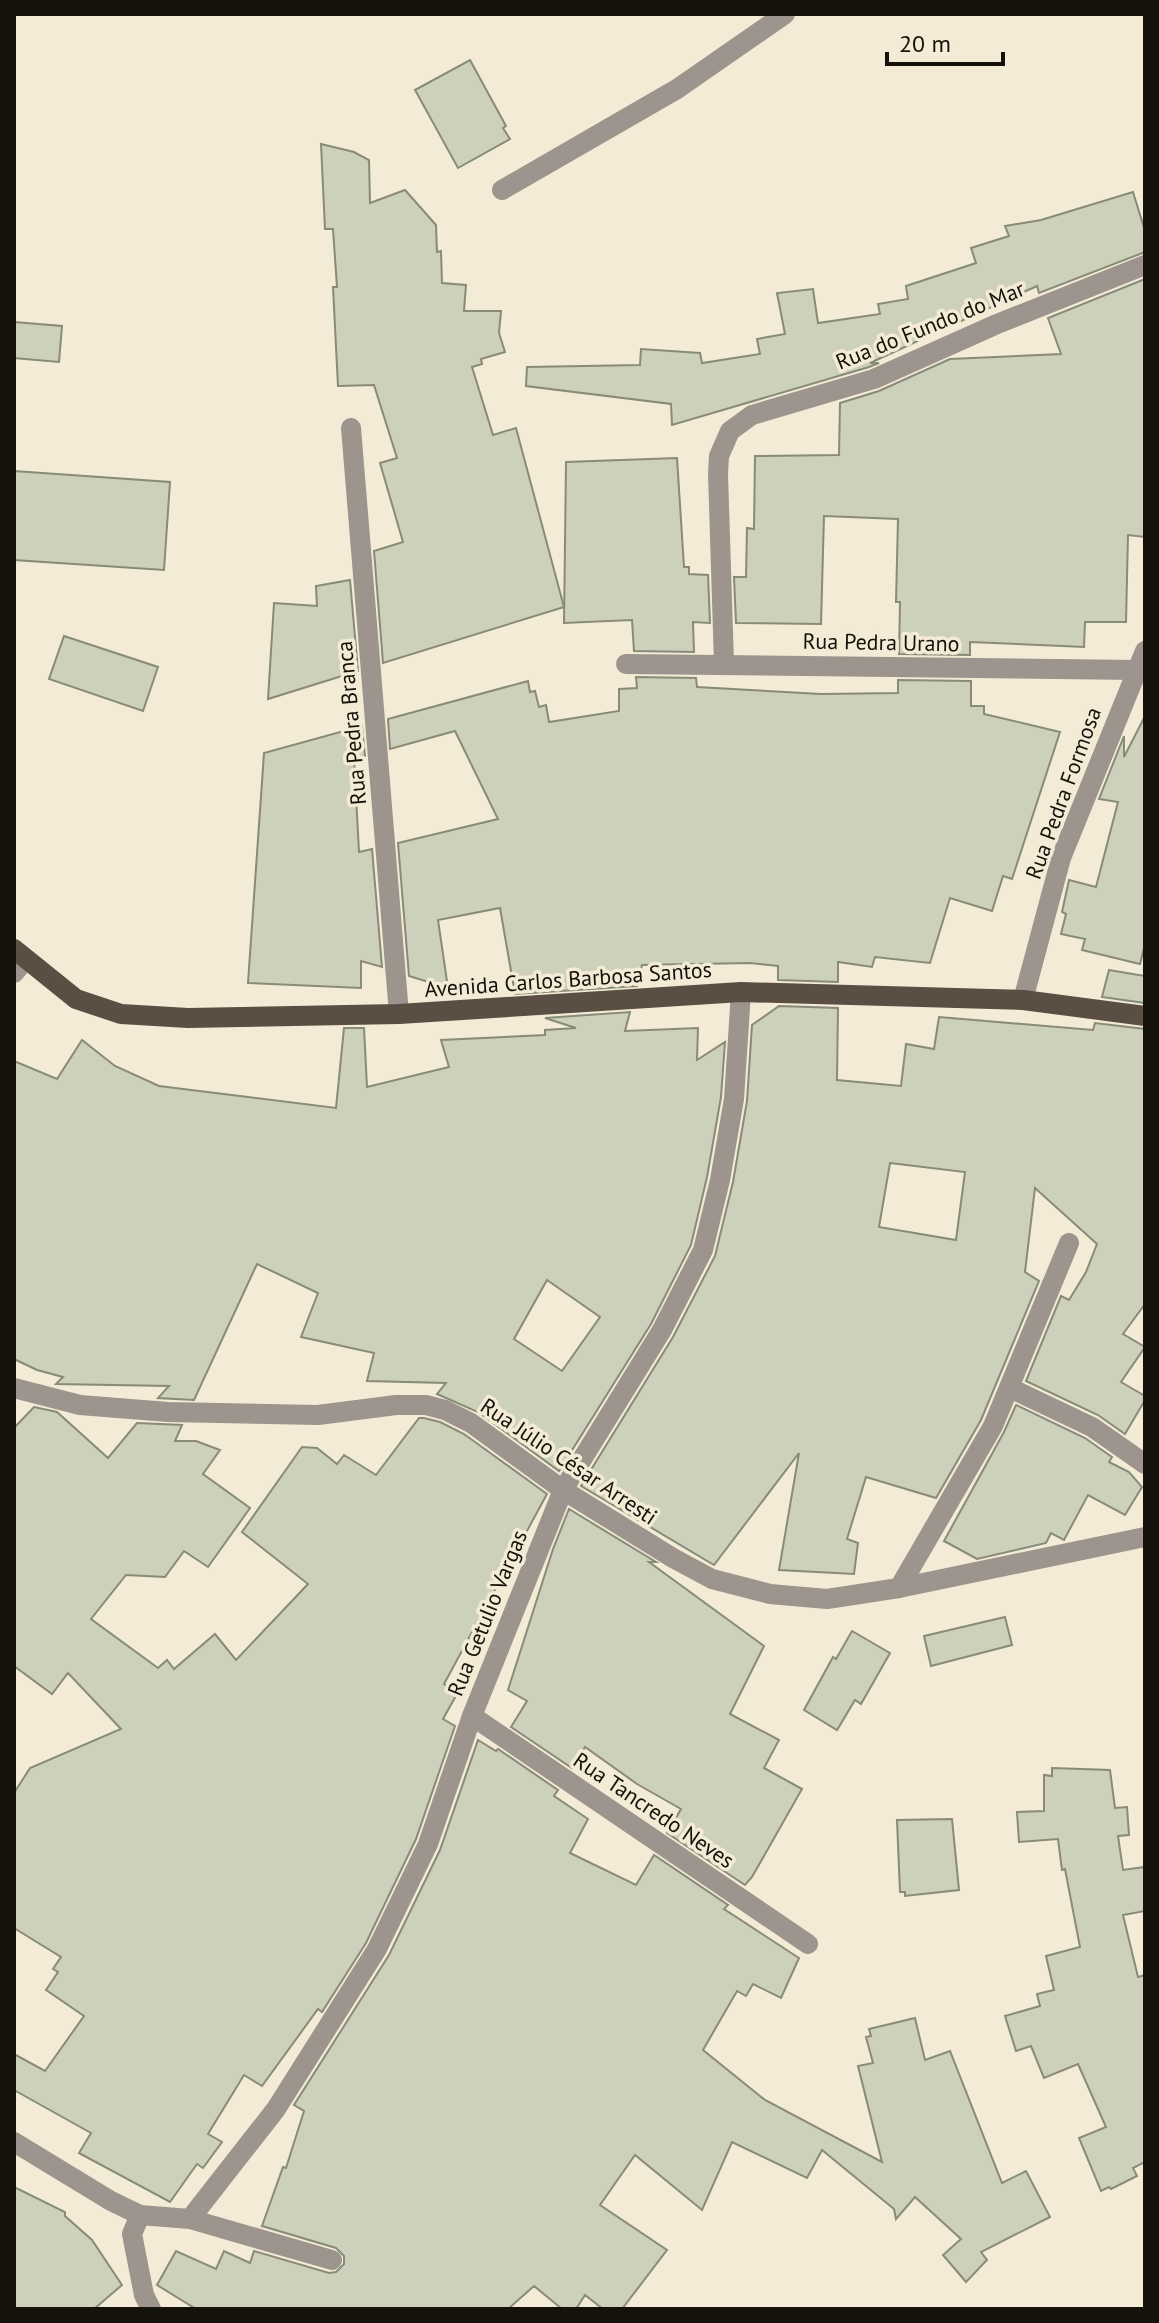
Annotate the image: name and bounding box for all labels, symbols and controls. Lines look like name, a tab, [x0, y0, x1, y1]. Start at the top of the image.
scale bar	[887, 16, 1003, 66]
text: 20 m	[899, 28, 951, 59]
street label: Rua do Fundo do Mar	[832, 274, 1029, 376]
street label: Rua Pedra Urano	[802, 627, 960, 657]
street label: Rua Pedra Branca	[330, 640, 372, 806]
street label: Rua Pedra Formosa	[1019, 703, 1107, 883]
street label: Avenida Carlos Barbosa Santos	[423, 955, 713, 1003]
street label: Rua Júlio César Arresti	[475, 1391, 663, 1531]
street label: Rua Getulio Vargas	[441, 1526, 533, 1700]
street label: Rua Tancredo Neves	[568, 1746, 740, 1874]

